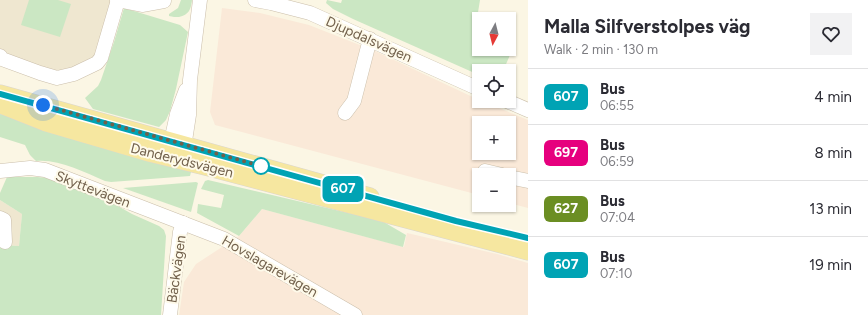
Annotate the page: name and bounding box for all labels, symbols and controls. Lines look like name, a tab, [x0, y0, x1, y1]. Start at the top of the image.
north arrow	[472, 12, 516, 56]
map controls	[472, 12, 516, 212]
street label: Djupdalsvägen	[323, 13, 415, 66]
button: heart	[810, 13, 852, 55]
text: Malla Silfverstolpes väg	[544, 15, 750, 38]
text: Walk · 2 min · 130 m	[544, 42, 658, 57]
button: locate	[472, 64, 516, 108]
text: Bus	[600, 80, 625, 98]
text: 607	[554, 88, 578, 105]
text: 4 min	[814, 88, 852, 106]
your location	[33, 95, 53, 115]
text: 06:55	[600, 98, 634, 113]
button: +	[472, 116, 516, 160]
text: Bus	[600, 136, 625, 154]
street label: Danderydsvägen	[129, 140, 235, 181]
text: 697	[554, 144, 578, 161]
text: 8 min	[814, 144, 852, 162]
text: 06:59	[600, 154, 634, 169]
unlabelled marker	[252, 157, 270, 175]
street label: Skyttevägen	[53, 167, 133, 212]
button: −	[472, 168, 516, 212]
line badge: 607	[320, 176, 366, 202]
text: 607	[331, 180, 355, 197]
text: Bus	[600, 192, 625, 210]
text: 627	[554, 200, 578, 217]
text: 13 min	[809, 200, 852, 218]
text: 07:04	[600, 210, 635, 225]
street label: Hovslagarevägen	[219, 232, 321, 301]
street label: Bäckvägen	[163, 234, 190, 304]
text: Bus	[600, 248, 625, 266]
text: 607	[554, 256, 578, 273]
text: 19 min	[809, 256, 852, 274]
text: 07:10	[600, 266, 632, 281]

